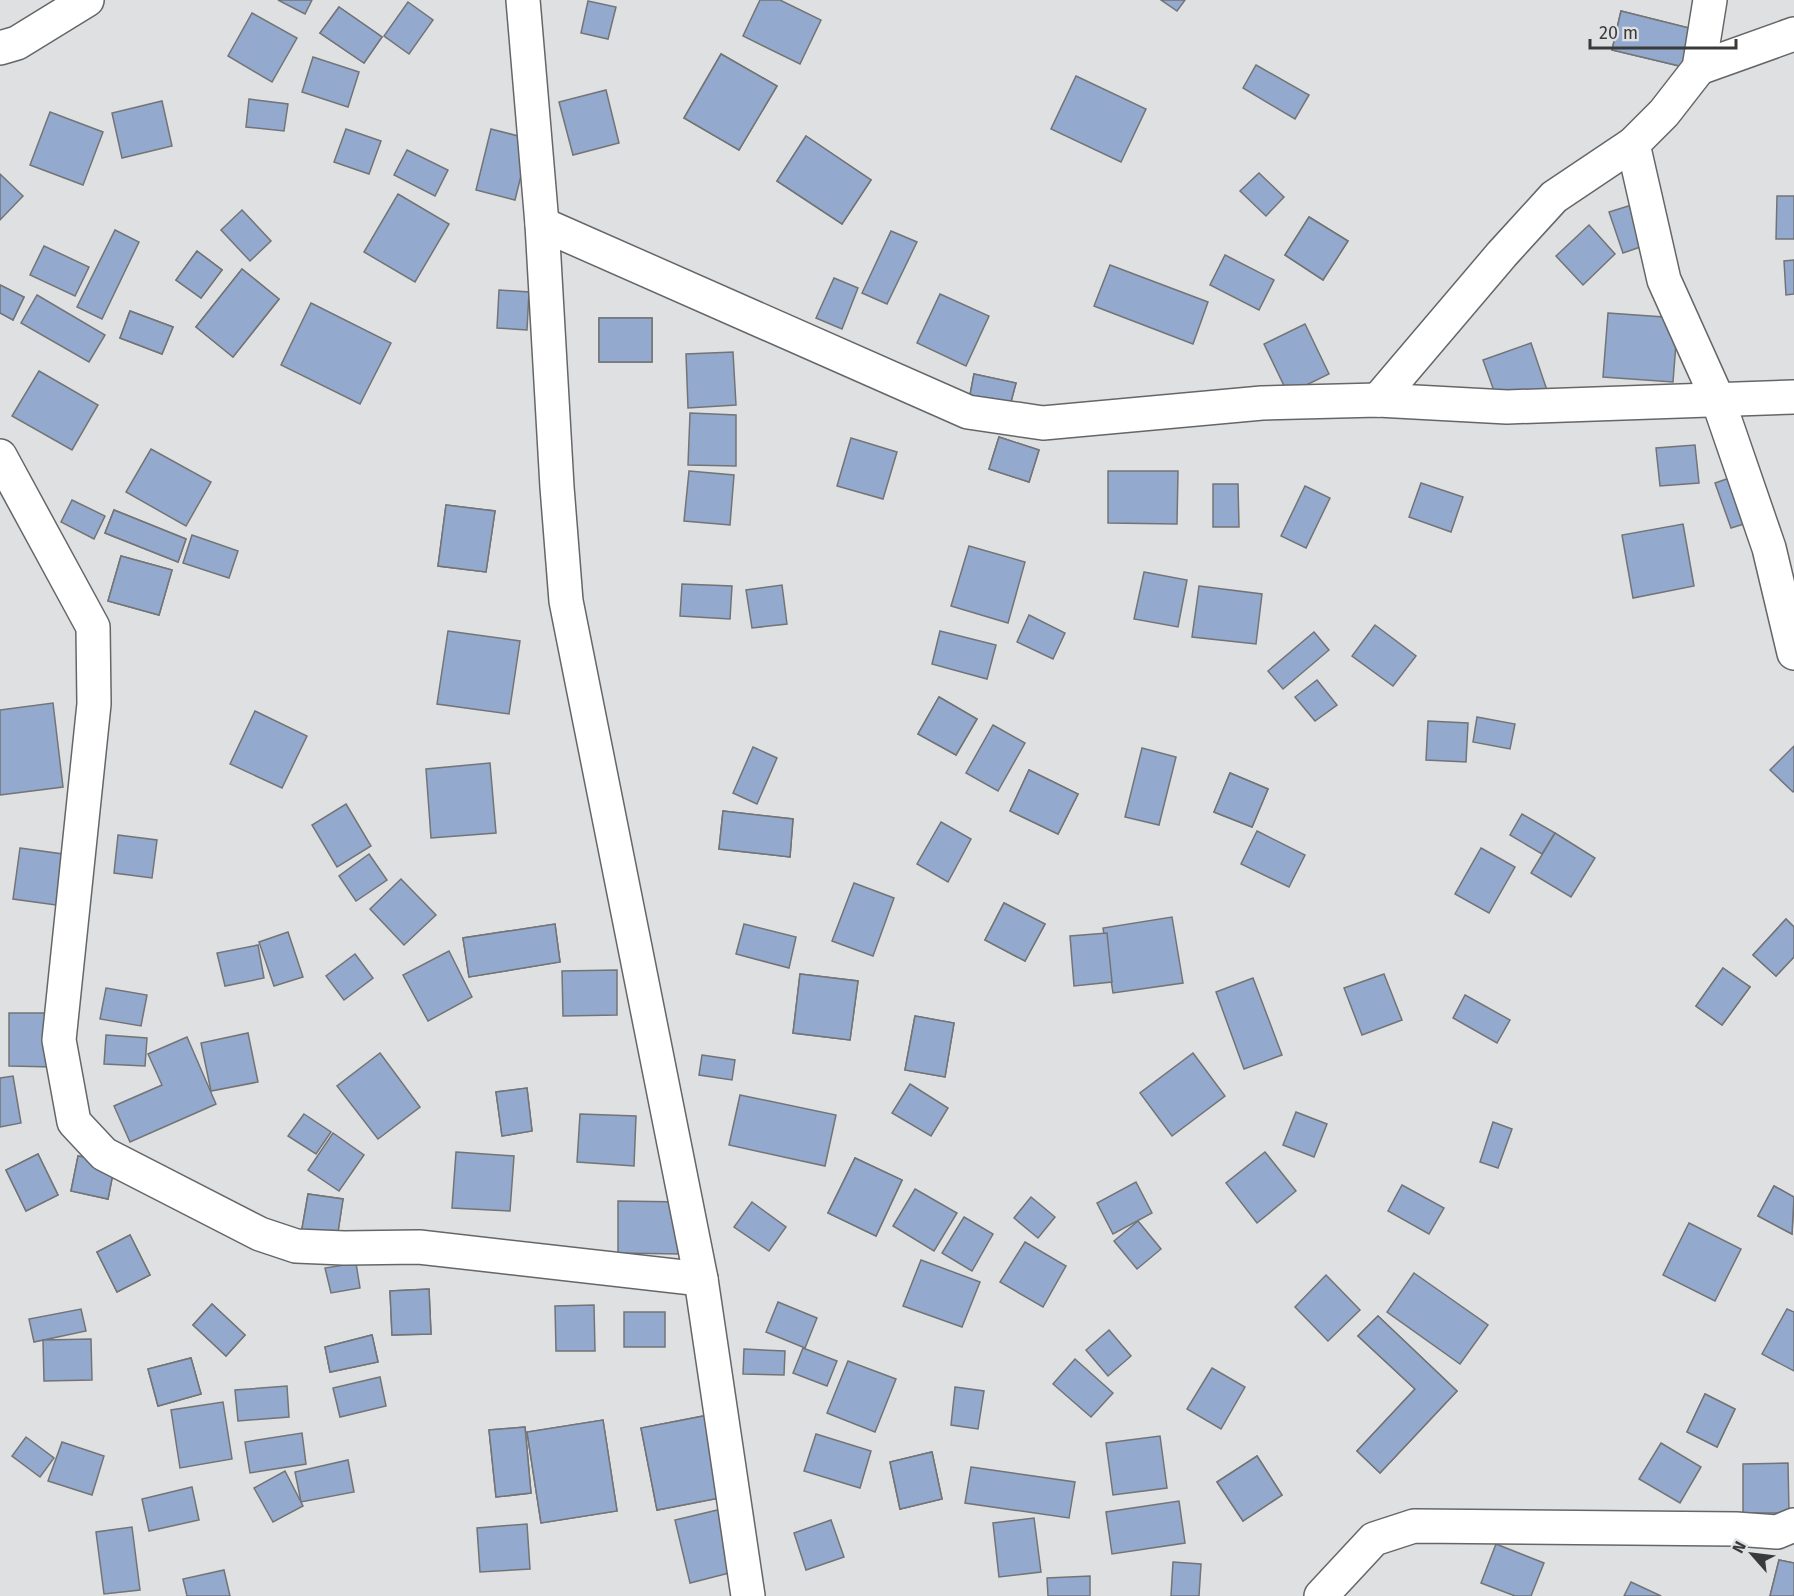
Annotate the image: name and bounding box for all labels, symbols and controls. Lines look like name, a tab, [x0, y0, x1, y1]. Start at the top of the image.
scale bar	[1590, 12, 1736, 50]
text: 20 m	[1599, 22, 1638, 44]
north arrow	[1722, 1524, 1782, 1584]
text: N	[1728, 1538, 1750, 1556]

